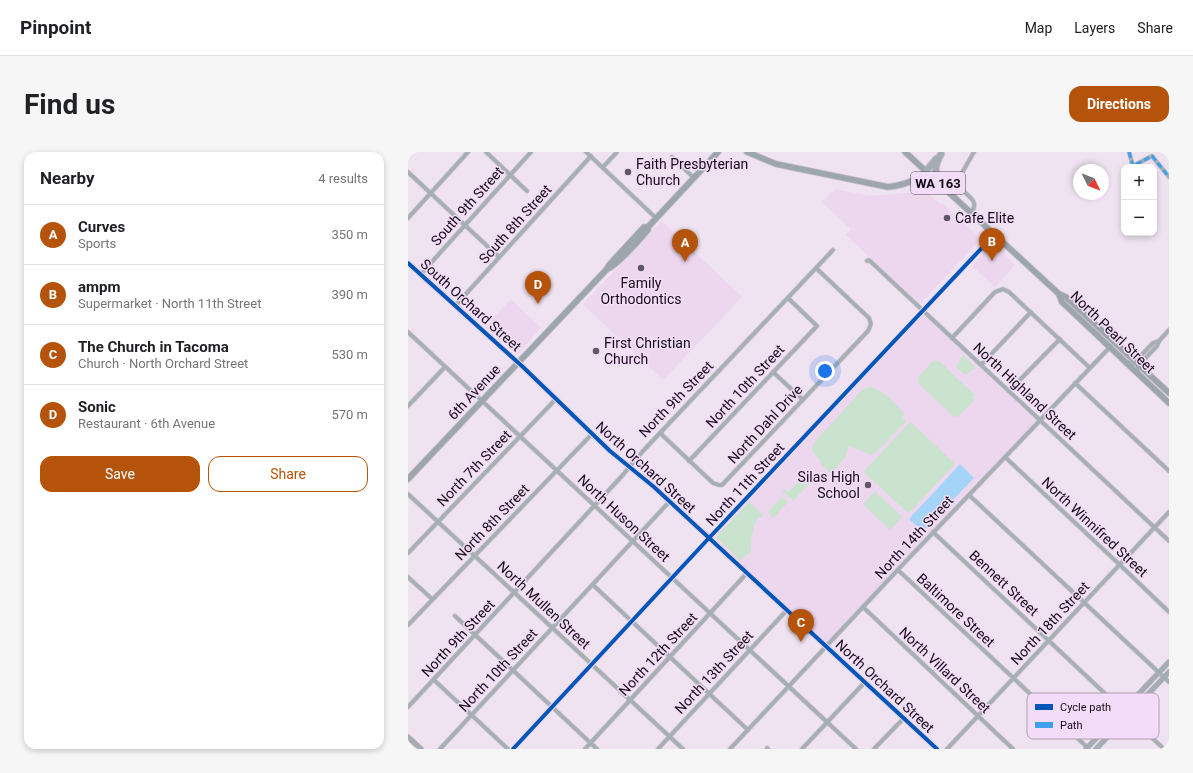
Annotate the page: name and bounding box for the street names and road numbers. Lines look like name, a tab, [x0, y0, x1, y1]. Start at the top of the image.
street label: South 9th Street	[427, 163, 507, 249]
road number: WA 163	[911, 172, 965, 194]
street label: South 8th Street	[475, 181, 555, 267]
street label: South Orchard Street	[417, 256, 525, 355]
street label: North Pearl Street	[1067, 288, 1159, 377]
street label: North Highland Street	[970, 339, 1080, 443]
street label: North 10th Street	[703, 341, 788, 431]
street label: North 9th Street	[636, 357, 717, 440]
street label: 6th Avenue	[444, 361, 504, 423]
street label: North Dahl Drive	[724, 381, 806, 467]
street label: North Orchard Street	[593, 418, 699, 516]
street label: North 7th Street	[434, 426, 515, 509]
street label: North 11th Street	[703, 439, 788, 529]
street label: North Huson Street	[575, 471, 674, 565]
street label: North Winnifred Street	[1039, 474, 1151, 580]
street label: North 8th Street	[452, 480, 533, 563]
street label: North 14th Street	[872, 492, 957, 582]
street label: Bennett Street	[966, 547, 1042, 619]
street label: North Mullen Street	[494, 558, 594, 652]
street label: Baltimore Street	[914, 570, 998, 650]
street label: North 18th Street	[1008, 578, 1093, 668]
street label: North 9th Street	[418, 596, 498, 680]
street label: North 12th Street	[616, 609, 701, 699]
street label: North Villard Street	[896, 624, 994, 717]
street label: North 10th Street	[456, 625, 541, 715]
street label: North 13th Street	[672, 627, 757, 717]
street label: North Orchard Street	[833, 636, 938, 736]

